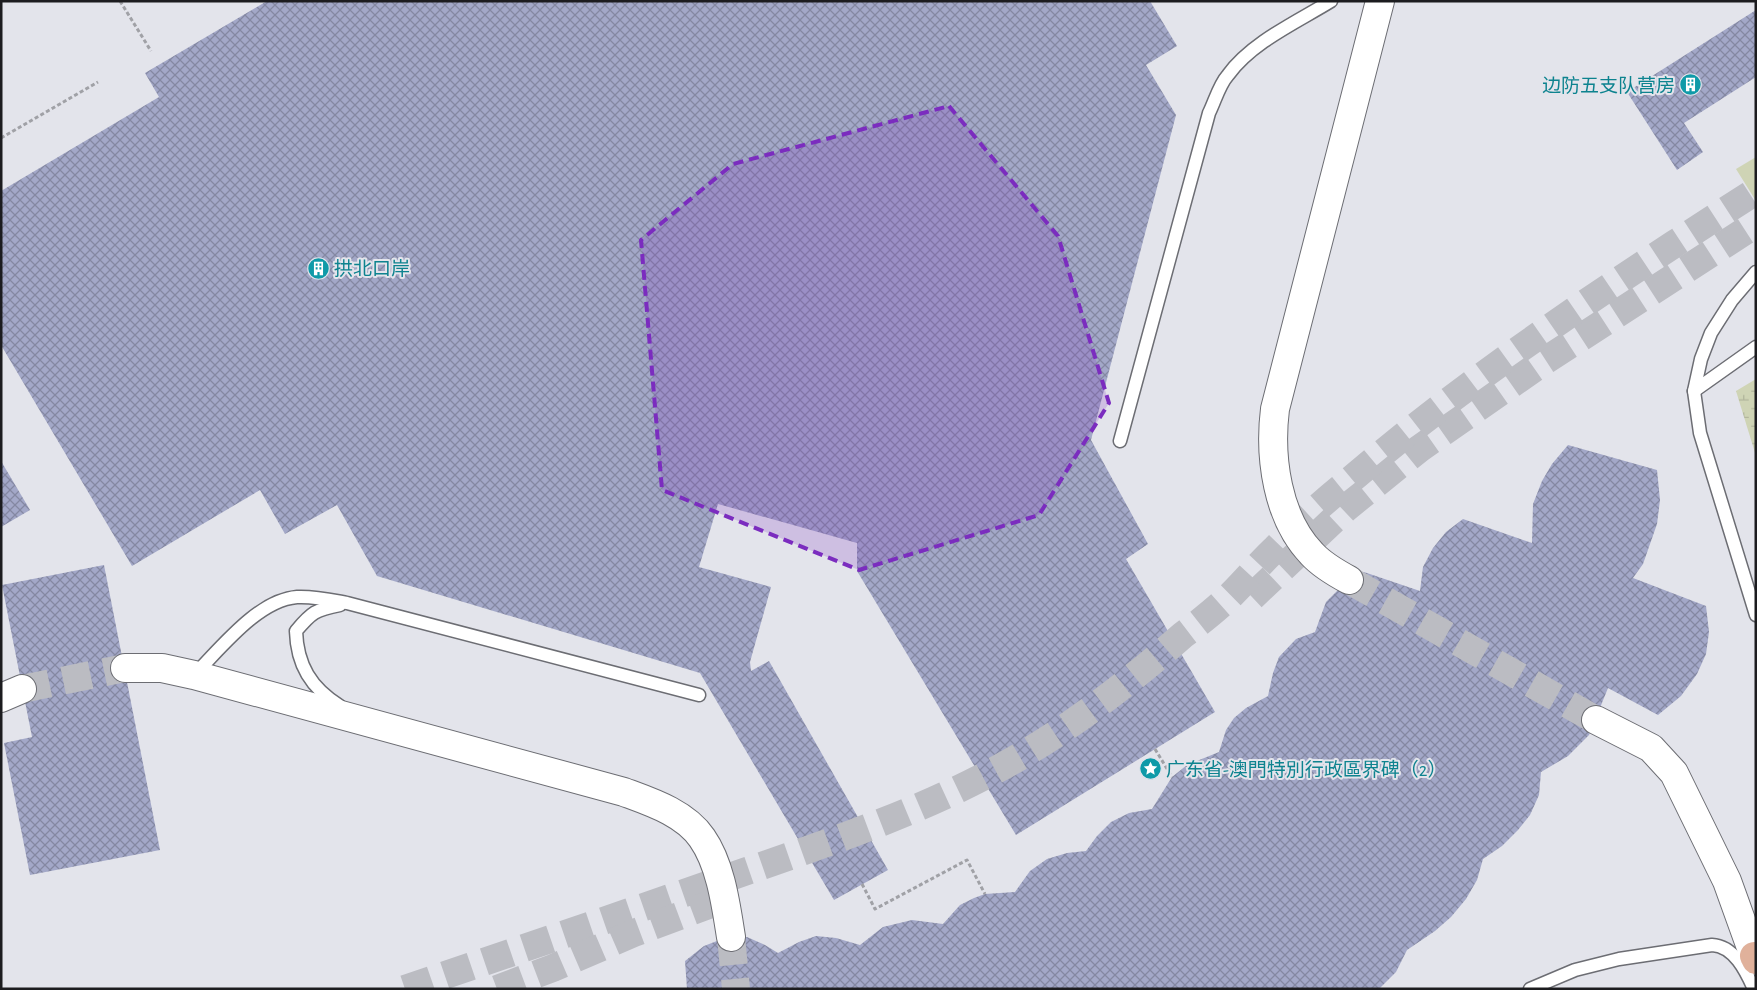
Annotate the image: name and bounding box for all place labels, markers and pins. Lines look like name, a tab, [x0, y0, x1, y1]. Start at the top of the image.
building icon: 边防五支队营房	[1679, 73, 1703, 97]
place label: 边防五支队营房	[1542, 76, 1675, 96]
building icon: 拱北口岸	[306, 256, 330, 280]
place label: 拱北口岸	[334, 259, 410, 279]
place icon: 广东省-澳門特別行政區界碑（2）	[1138, 757, 1162, 781]
place label: 广东省-澳門特別行政區界碑（2）	[1166, 759, 1446, 780]

